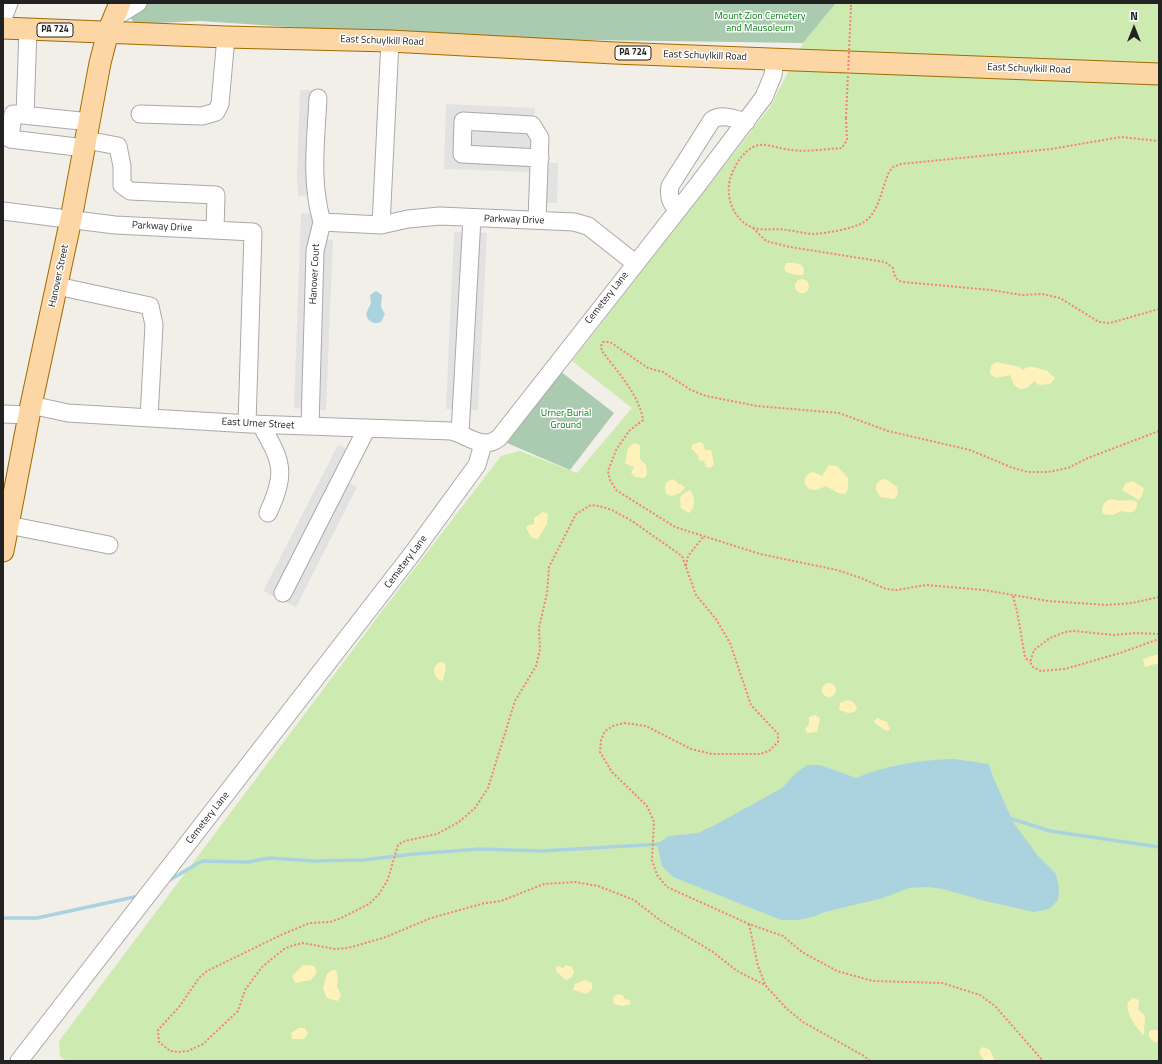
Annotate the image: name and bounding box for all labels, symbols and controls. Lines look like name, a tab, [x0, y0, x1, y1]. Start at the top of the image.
north arrow	[1114, 8, 1154, 48]
text: N	[1130, 8, 1138, 24]
park label: Mount Zion Cemetery and Mausoleum	[714, 11, 806, 34]
road number: PA 724	[37, 23, 73, 37]
street label: East Schuylkill Road	[340, 34, 424, 48]
road number: PA 724	[615, 46, 651, 60]
street label: East Schuylkill Road	[663, 49, 747, 63]
street label: East Schuylkill Road	[987, 62, 1071, 76]
street label: Parkway Drive	[484, 213, 544, 227]
street label: Parkway Drive	[131, 219, 193, 235]
street label: Hanover Court	[307, 243, 323, 305]
street label: Hanover Street	[47, 244, 71, 308]
street label: Cemetery Lane	[583, 269, 631, 327]
park label: Urner Burial Ground	[541, 408, 591, 432]
street label: East Urner Street	[221, 416, 295, 432]
street label: Cemetery Lane	[382, 533, 430, 591]
street label: Cemetery Lane	[184, 789, 232, 847]

